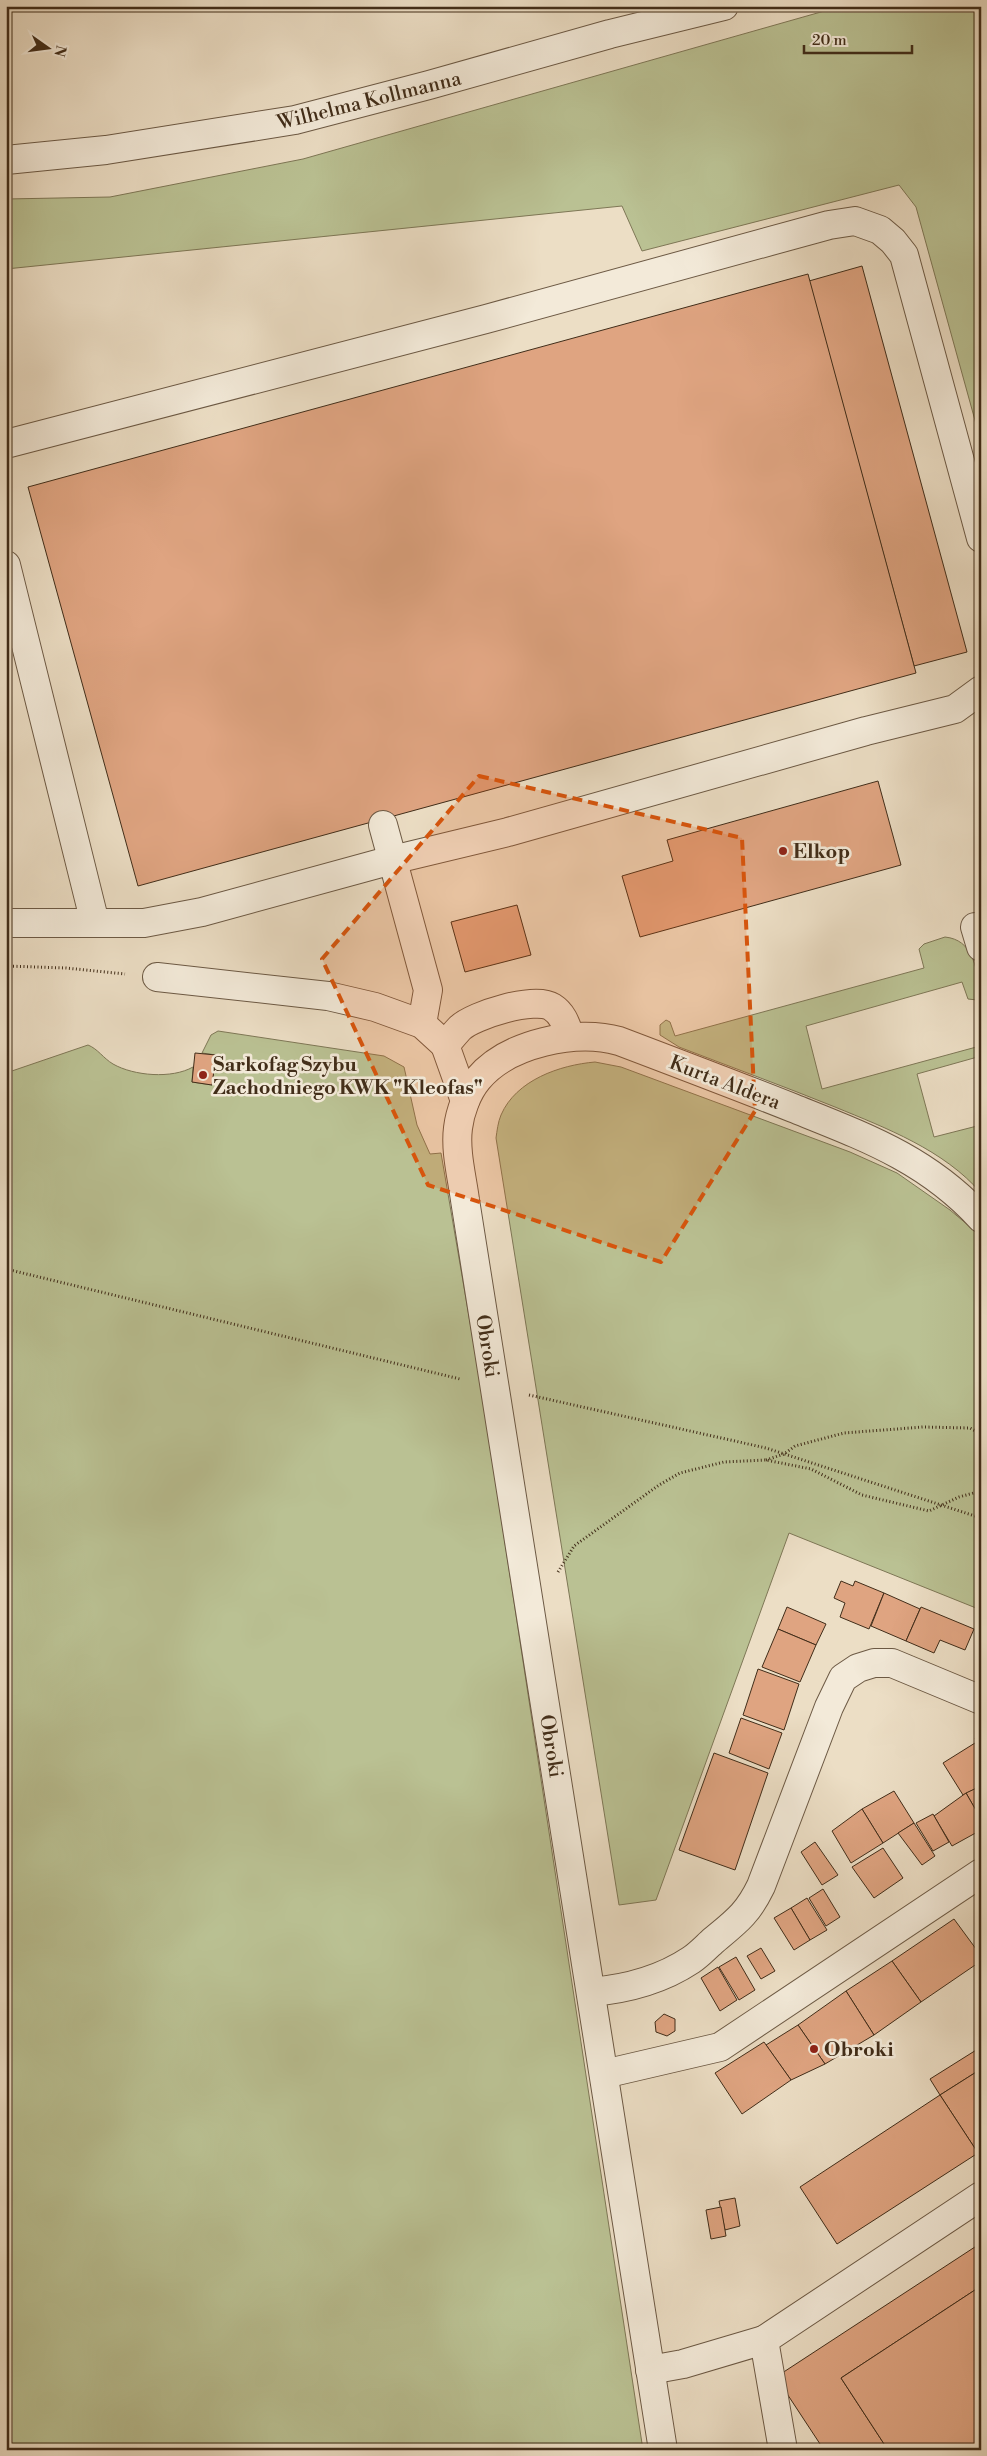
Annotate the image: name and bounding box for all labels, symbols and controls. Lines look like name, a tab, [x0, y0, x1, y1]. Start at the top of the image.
north arrow	[22, 22, 72, 72]
scale bar	[804, 22, 912, 54]
text: 20 m	[812, 31, 847, 50]
text: N	[50, 43, 70, 58]
street label: Wilhelma Kollmanna	[274, 66, 465, 137]
place label: Elkop	[793, 840, 850, 865]
marker: Elkop	[777, 845, 789, 857]
street label: Kurta Aldera	[665, 1051, 784, 1116]
place label: Sarkofag Szybu Zachodniego KWK "Kleofas"	[213, 1053, 483, 1101]
marker: Sarkofag Szybu Zachodniego KWK "Kleofas"	[197, 1069, 209, 1081]
street label: Obroki	[469, 1313, 504, 1380]
street label: Obroki	[533, 1713, 568, 1780]
place label: Obroki	[824, 2038, 894, 2063]
marker: Obroki	[808, 2043, 820, 2055]

